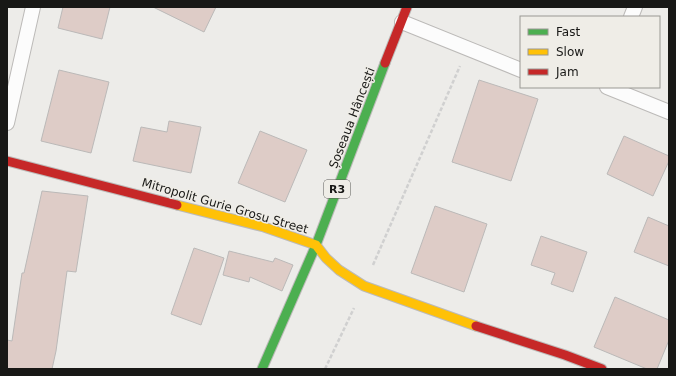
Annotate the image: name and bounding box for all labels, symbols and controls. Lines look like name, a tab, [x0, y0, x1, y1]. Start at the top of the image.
legend	[520, 16, 660, 88]
text: Fast	[556, 25, 580, 39]
text: Slow	[556, 45, 584, 59]
text: Jam	[555, 65, 579, 79]
street label: Șoseaua Hâncești	[326, 66, 378, 170]
street label: Mitropolit Gurie Grosu Street	[140, 176, 310, 237]
road number: R3	[324, 180, 350, 198]

